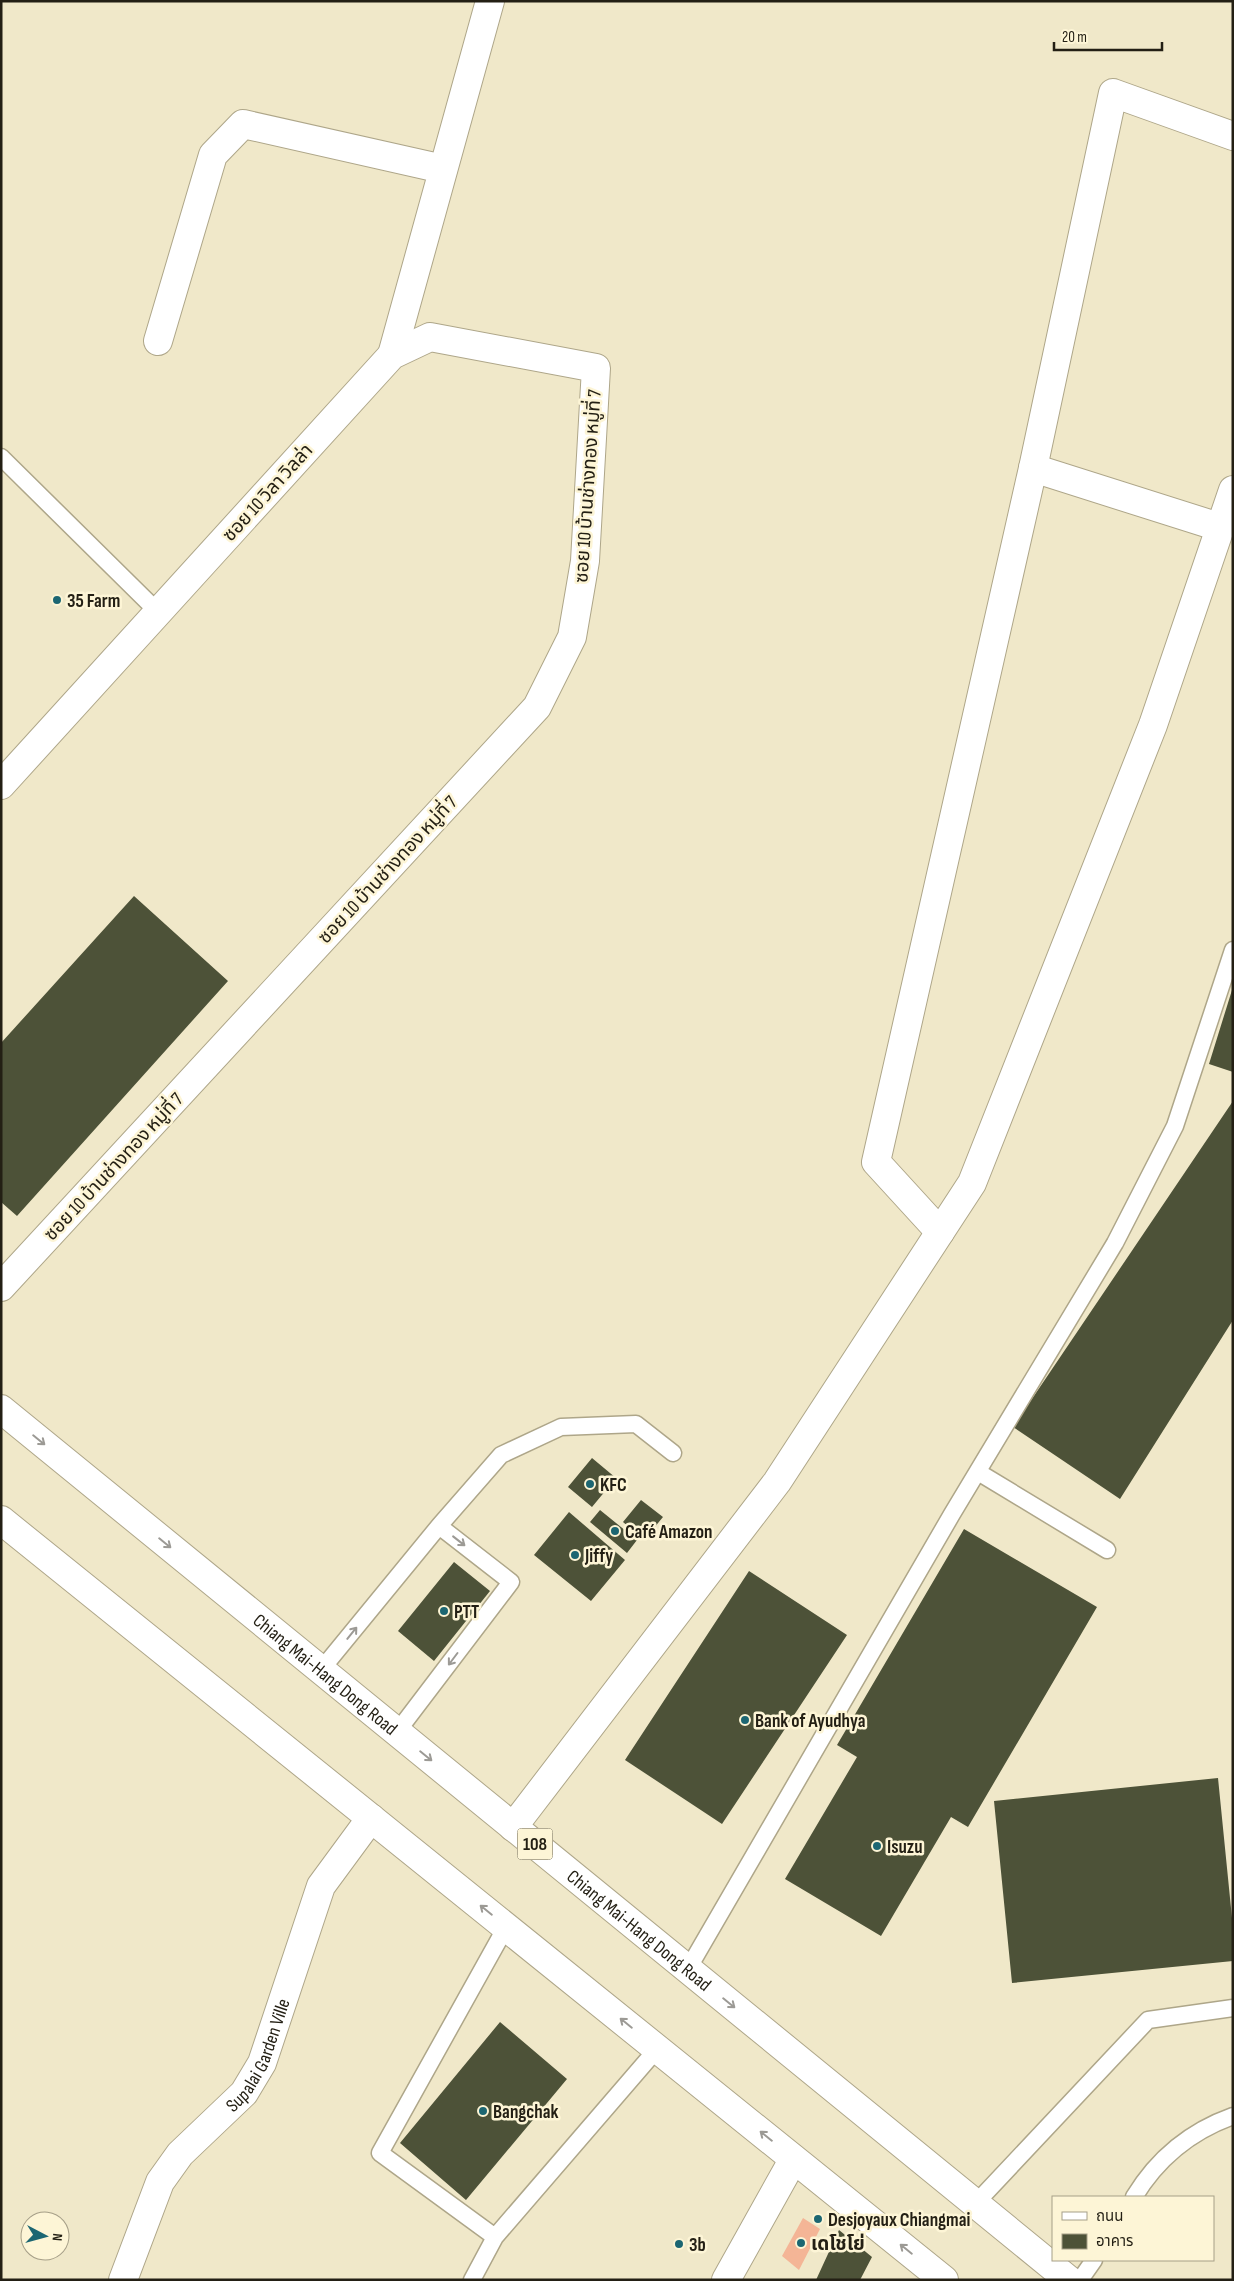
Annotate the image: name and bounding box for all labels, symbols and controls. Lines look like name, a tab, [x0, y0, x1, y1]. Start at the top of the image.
scale bar	[1054, 20, 1162, 52]
text: 20 m	[1062, 28, 1087, 47]
street label: ซอย 10 บ้านช่างทอง หมู่ที่ 7	[567, 388, 607, 584]
street label: ซอย 10 วิลา วิลล่า	[217, 439, 318, 547]
place label: 35 Farm	[67, 590, 120, 613]
marker: 35 Farm	[51, 594, 63, 606]
street label: ซอย 10 บ้านช่างทอง หมู่ที่ 7	[311, 789, 463, 949]
street label: ซอย 10 บ้านช่างทอง หมู่ที่ 7	[37, 1086, 189, 1246]
one-way arrow	[32, 1434, 45, 1445]
place label: KFC	[600, 1474, 627, 1497]
marker: KFC	[584, 1478, 596, 1490]
place label: Café Amazon	[625, 1521, 712, 1544]
marker: Café Amazon	[609, 1525, 621, 1537]
one-way arrow	[452, 1536, 465, 1547]
one-way arrow	[158, 1537, 171, 1548]
place label: Jiffy	[584, 1545, 613, 1568]
marker: Jiffy	[569, 1549, 581, 1561]
place label: PTT	[454, 1601, 479, 1624]
marker: PTT	[438, 1605, 450, 1617]
street label: Chiang Mai-Hang Dong Road	[248, 1609, 402, 1741]
one-way arrow	[347, 1626, 358, 1639]
one-way arrow	[448, 1652, 458, 1666]
place label: Bank of Ayudhya	[755, 1710, 865, 1733]
marker: Bank of Ayudhya	[739, 1714, 751, 1726]
one-way arrow	[420, 1751, 433, 1762]
road number: 108	[518, 1828, 552, 1860]
place label: Isuzu	[887, 1836, 922, 1859]
marker: Isuzu	[871, 1840, 883, 1852]
street label: Chiang Mai-Hang Dong Road	[562, 1865, 715, 1997]
one-way arrow	[480, 1905, 493, 1916]
street label: Supalai Garden Ville	[221, 1996, 296, 2117]
one-way arrow	[722, 1997, 735, 2008]
one-way arrow	[620, 2018, 633, 2029]
place label: Bangchak	[493, 2101, 559, 2124]
marker: Bangchak	[477, 2105, 489, 2117]
one-way arrow	[760, 2131, 773, 2142]
legend	[1052, 2196, 1214, 2261]
text: ถนน	[1096, 2207, 1123, 2226]
place label: Desjoyaux Chiangmai	[828, 2209, 970, 2232]
north arrow	[20, 2211, 70, 2261]
marker: Desjoyaux Chiangmai	[812, 2213, 824, 2225]
text: อาคาร	[1096, 2232, 1133, 2251]
text: N	[49, 2233, 66, 2242]
place label: เดโชโย่	[811, 2233, 865, 2256]
place label: 3b	[689, 2234, 706, 2257]
marker: เดโชโย่	[795, 2237, 807, 2249]
marker: 3b	[673, 2238, 685, 2250]
one-way arrow	[900, 2244, 913, 2255]

